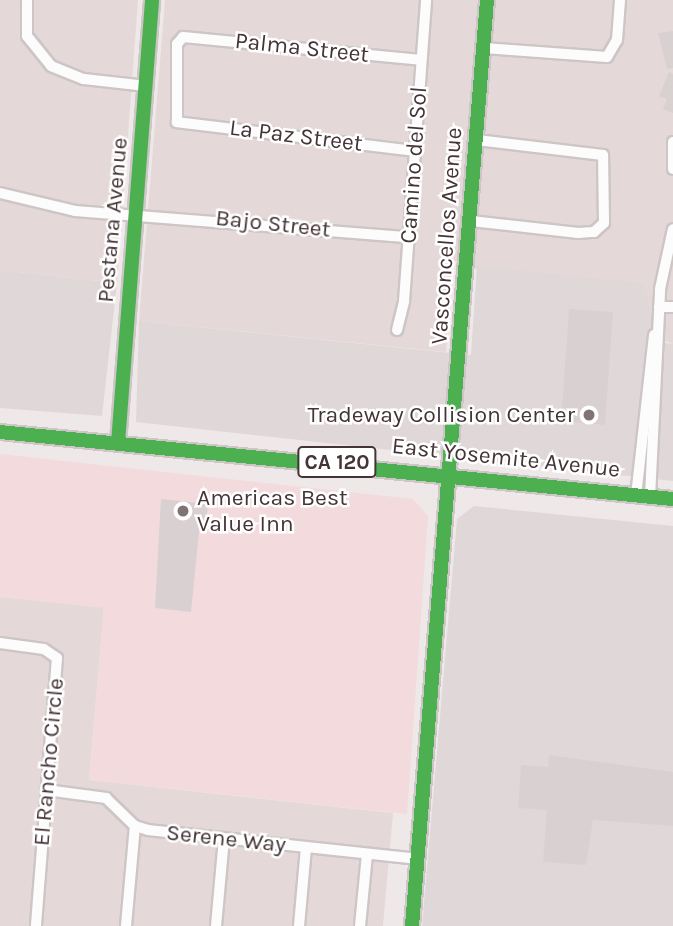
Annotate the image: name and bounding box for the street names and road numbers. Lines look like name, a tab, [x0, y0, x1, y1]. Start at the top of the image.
street label: Palma Street	[234, 27, 370, 69]
street label: Camino del Sol	[395, 86, 433, 244]
street label: La Paz Street	[228, 114, 364, 158]
street label: Vasconcellos Avenue	[426, 126, 468, 346]
street label: Pestana Avenue	[92, 136, 134, 304]
street label: Bajo Street	[214, 204, 332, 244]
street label: East Yosemite Avenue	[391, 432, 621, 484]
road number: CA 120	[297, 444, 377, 480]
street label: El Rancho Circle	[28, 677, 70, 847]
street label: Serene Way	[165, 819, 287, 859]

